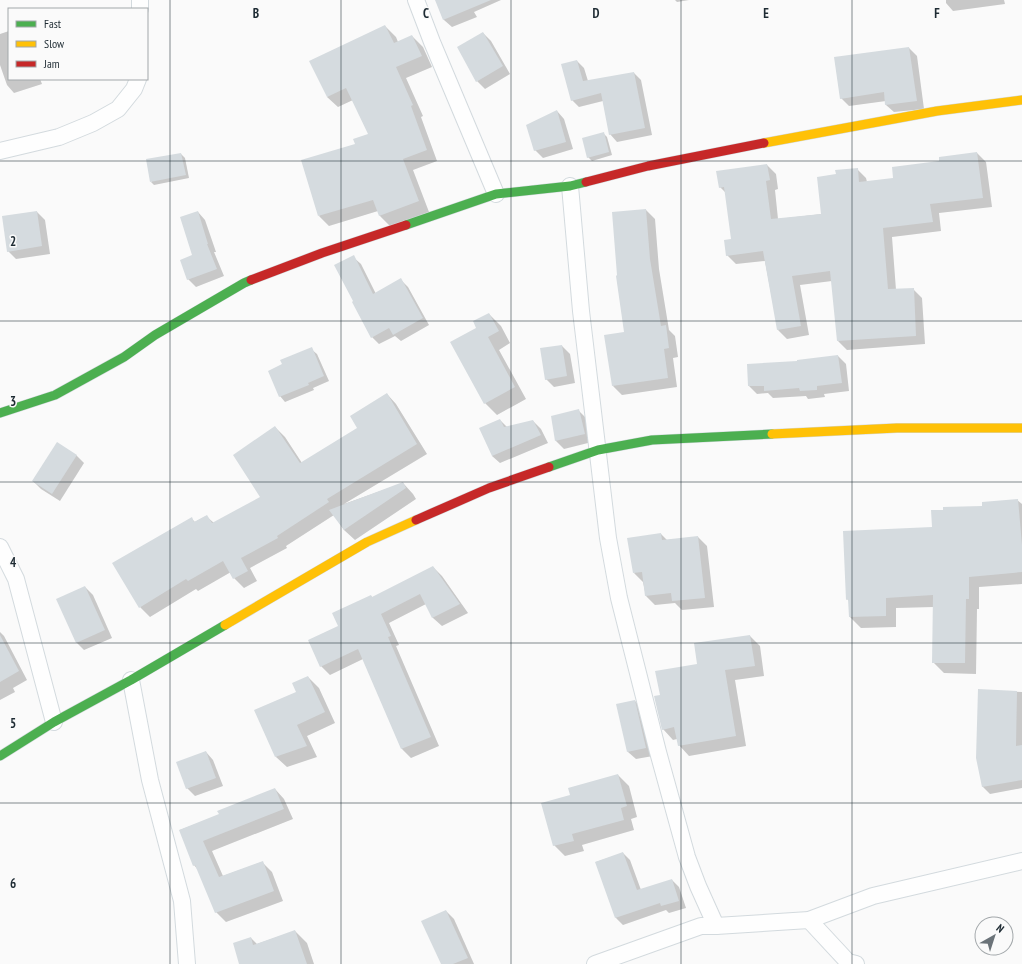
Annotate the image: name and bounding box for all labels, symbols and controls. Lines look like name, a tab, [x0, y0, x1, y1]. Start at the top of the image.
text: B	[253, 5, 259, 22]
text: C	[423, 5, 429, 22]
text: D	[593, 5, 600, 22]
text: E	[763, 5, 769, 22]
text: F	[934, 5, 940, 22]
legend	[8, 8, 148, 80]
text: Fast	[44, 16, 62, 31]
text: Slow	[44, 36, 65, 51]
text: Jam	[43, 56, 60, 71]
text: 2	[10, 233, 16, 250]
text: 3	[10, 393, 16, 410]
text: 4	[10, 554, 17, 571]
text: 5	[10, 715, 16, 732]
text: 6	[10, 875, 16, 892]
north arrow	[974, 916, 1014, 956]
text: N	[994, 921, 1007, 936]

